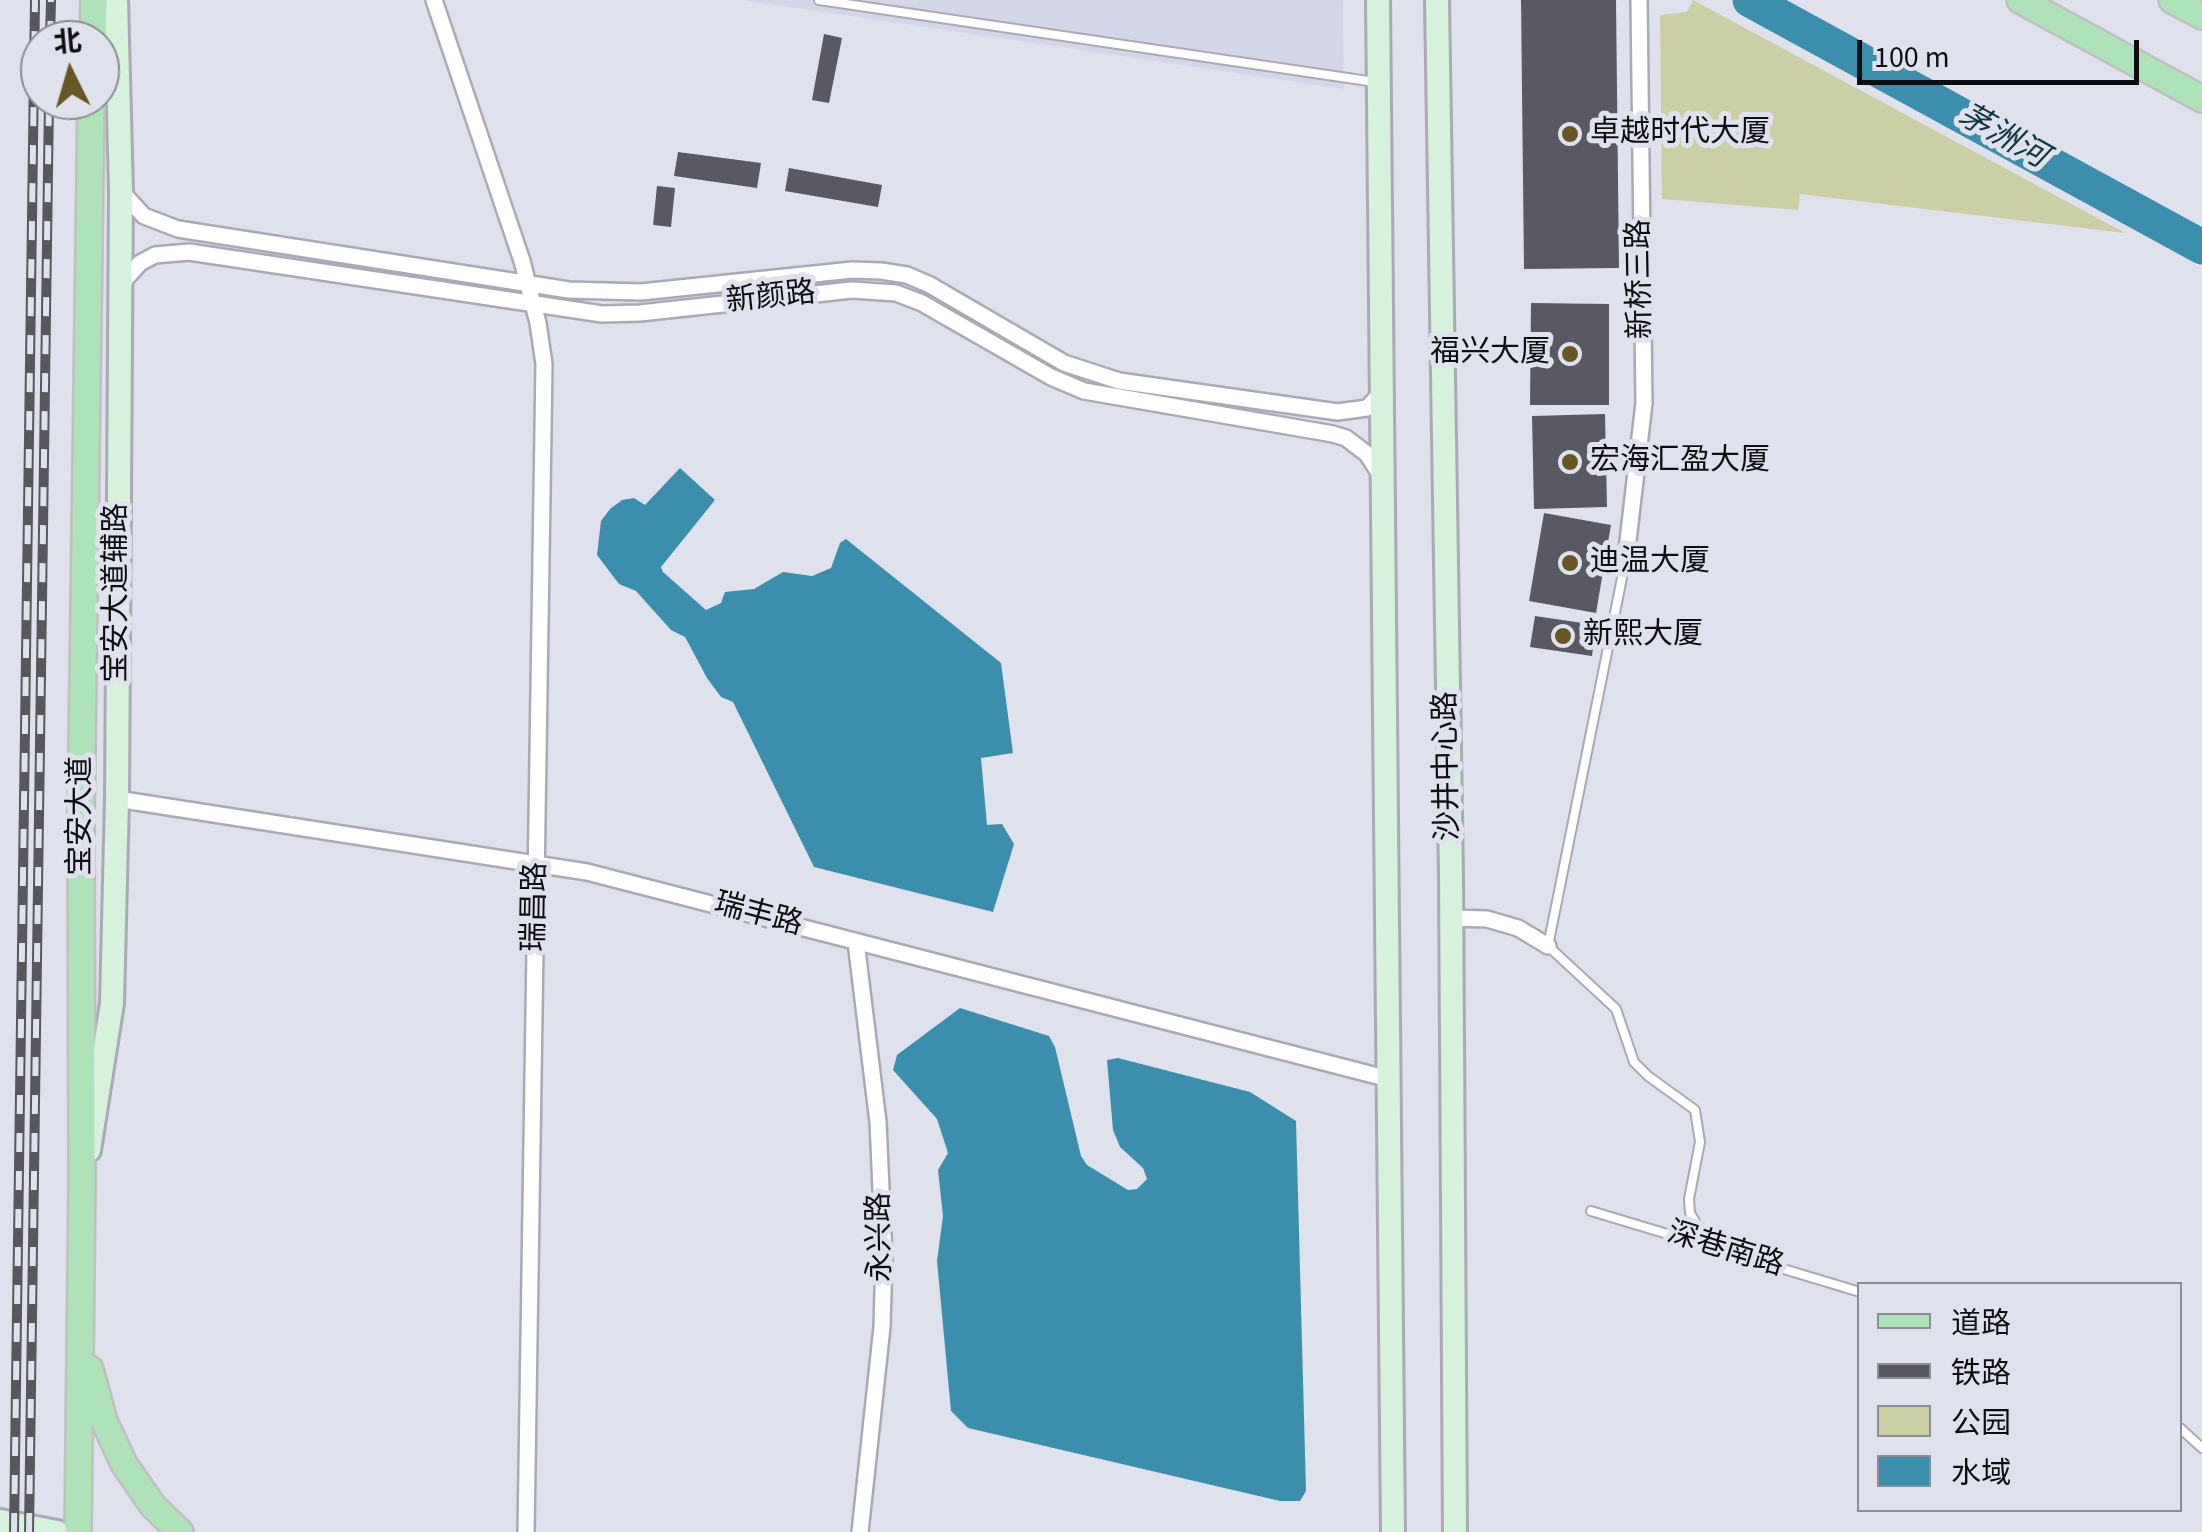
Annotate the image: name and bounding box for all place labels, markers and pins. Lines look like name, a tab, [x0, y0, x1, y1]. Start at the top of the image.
place label: 卓越时代大厦	[1590, 116, 1770, 152]
marker: 卓越时代大厦	[1559, 123, 1581, 145]
place label: 福兴大厦	[1430, 336, 1550, 372]
marker: 福兴大厦	[1559, 343, 1581, 365]
place label: 宏海汇盈大厦	[1590, 444, 1770, 480]
marker: 宏海汇盈大厦	[1559, 451, 1581, 473]
place label: 迪温大厦	[1590, 545, 1710, 581]
marker: 迪温大厦	[1559, 552, 1581, 574]
place label: 新熙大厦	[1583, 618, 1703, 654]
marker: 新熙大厦	[1552, 625, 1574, 647]

